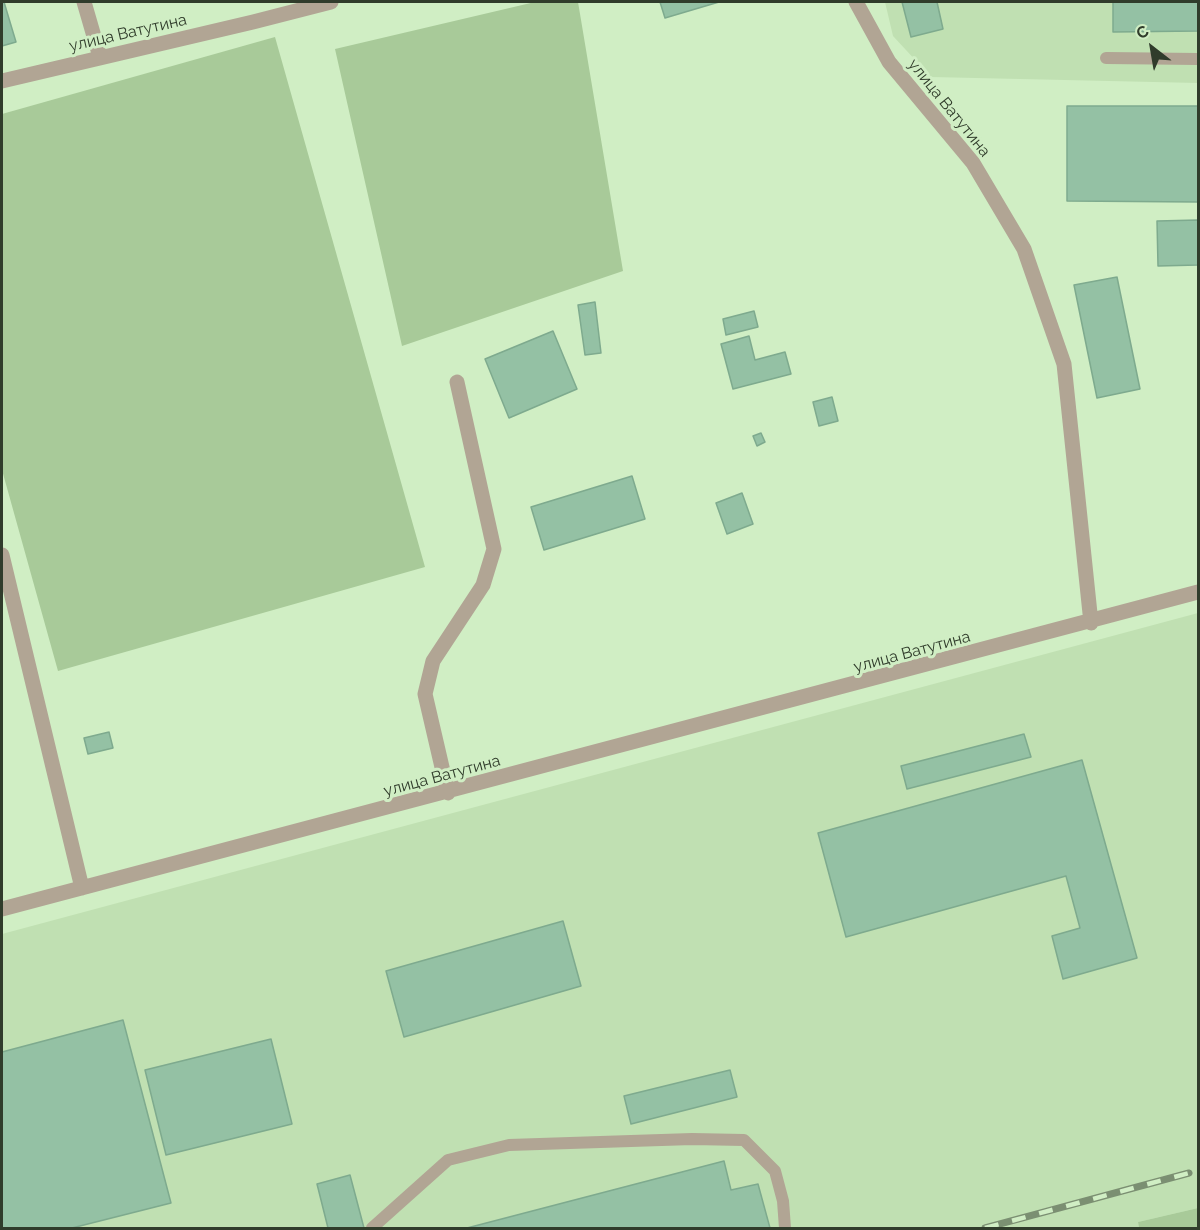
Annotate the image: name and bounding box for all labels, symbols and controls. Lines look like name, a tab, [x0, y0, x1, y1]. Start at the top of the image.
street label: улица Ватутина	[67, 10, 189, 56]
north arrow	[1122, 18, 1182, 78]
text: С	[1133, 21, 1152, 43]
street label: улица Ватутина	[904, 55, 994, 161]
street label: улица Ватутина	[852, 627, 972, 677]
street label: улица Ватутина	[382, 751, 502, 801]

